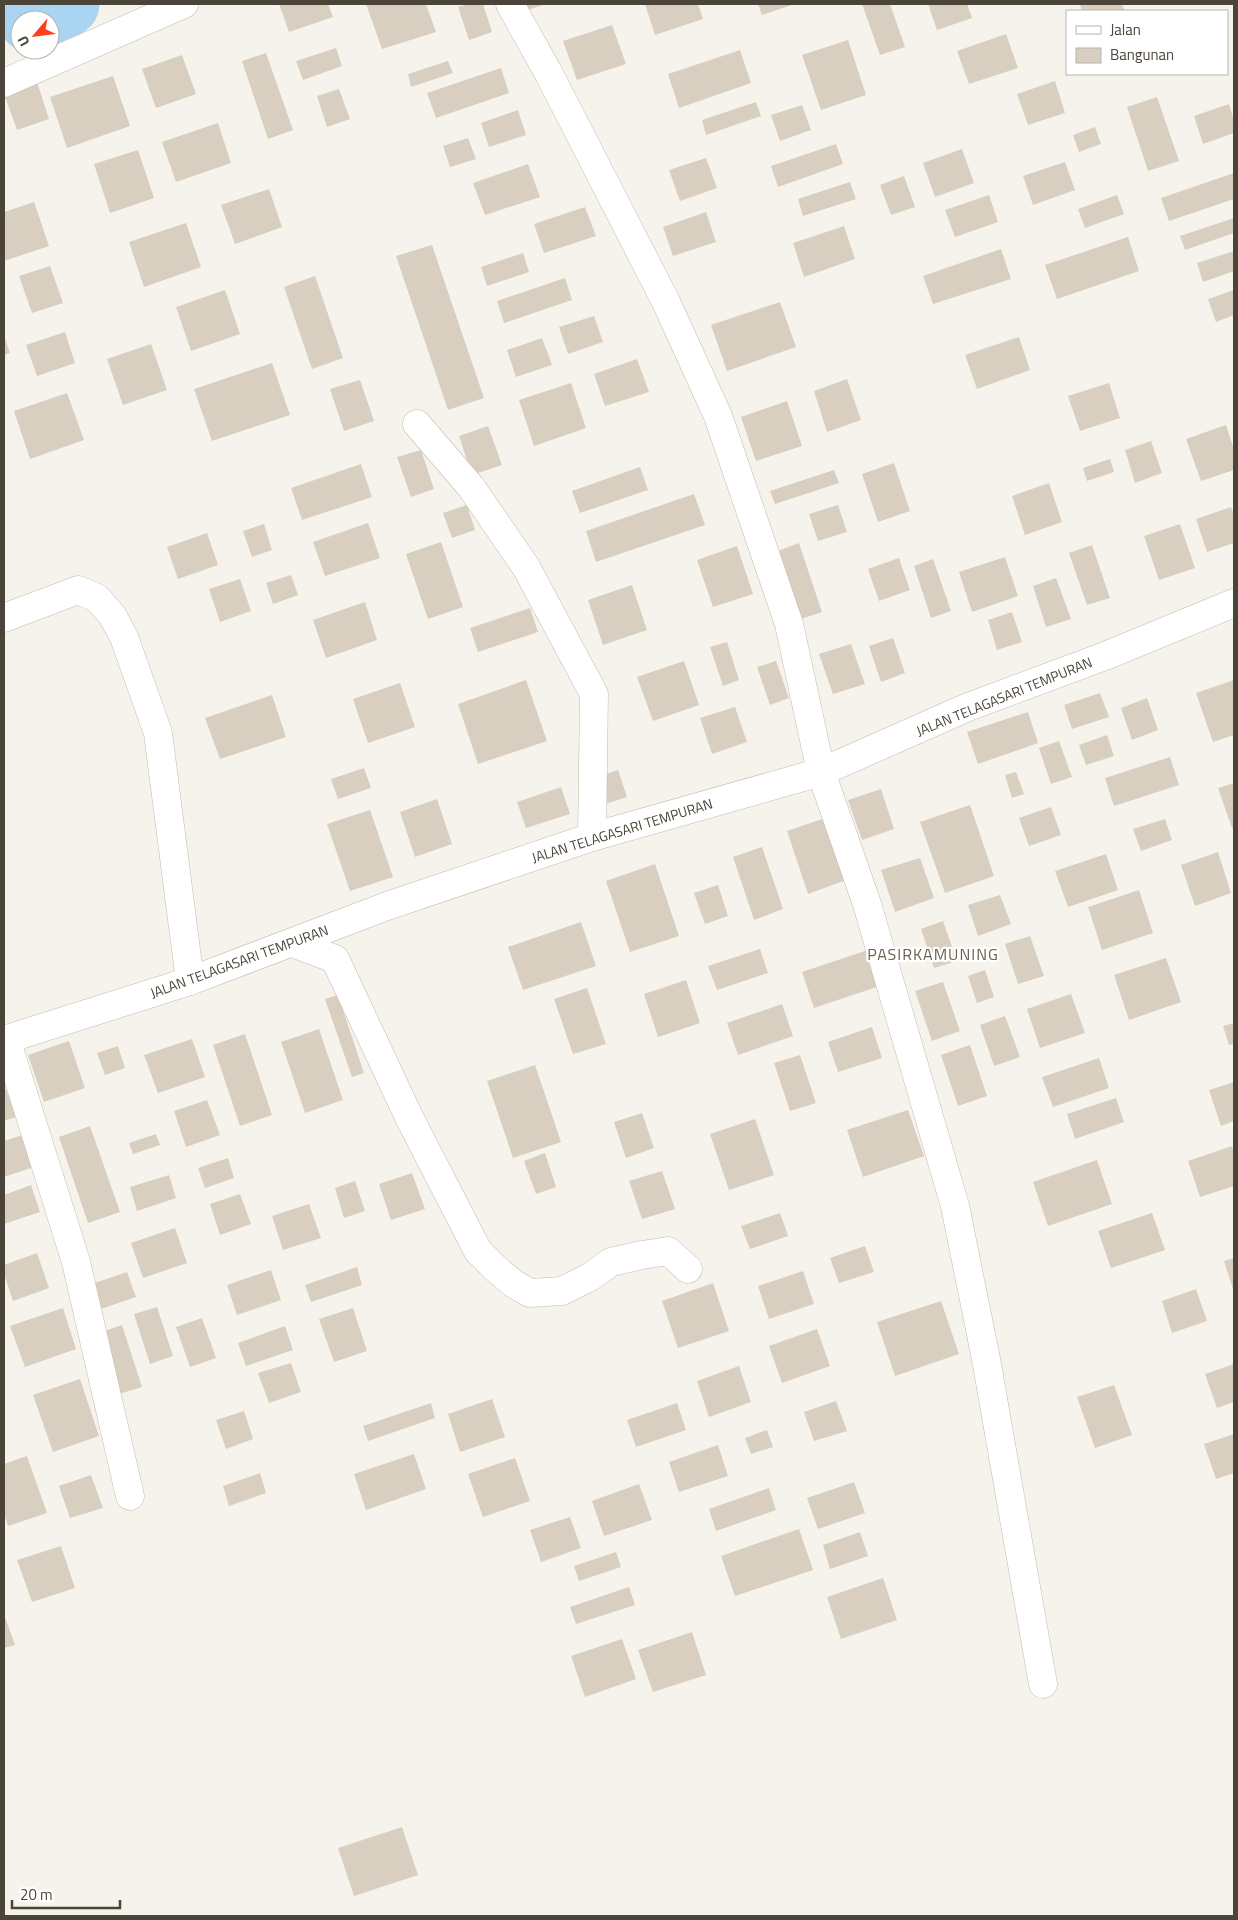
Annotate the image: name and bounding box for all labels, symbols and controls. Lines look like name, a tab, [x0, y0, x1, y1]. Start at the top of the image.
north arrow	[10, 10, 60, 60]
legend	[1066, 10, 1228, 75]
text: Jalan	[1110, 18, 1141, 41]
text: U	[12, 32, 35, 50]
text: Bangunan	[1110, 43, 1174, 66]
street label: JALAN TELAGASARI TEMPURAN	[913, 651, 1095, 741]
street label: JALAN TELAGASARI TEMPURAN	[529, 792, 715, 868]
street label: JALAN TELAGASARI TEMPURAN	[147, 919, 331, 1003]
district label: PASIRKAMUNING	[867, 942, 999, 966]
scale bar	[12, 1878, 120, 1910]
text: 20 m	[20, 1883, 53, 1906]

